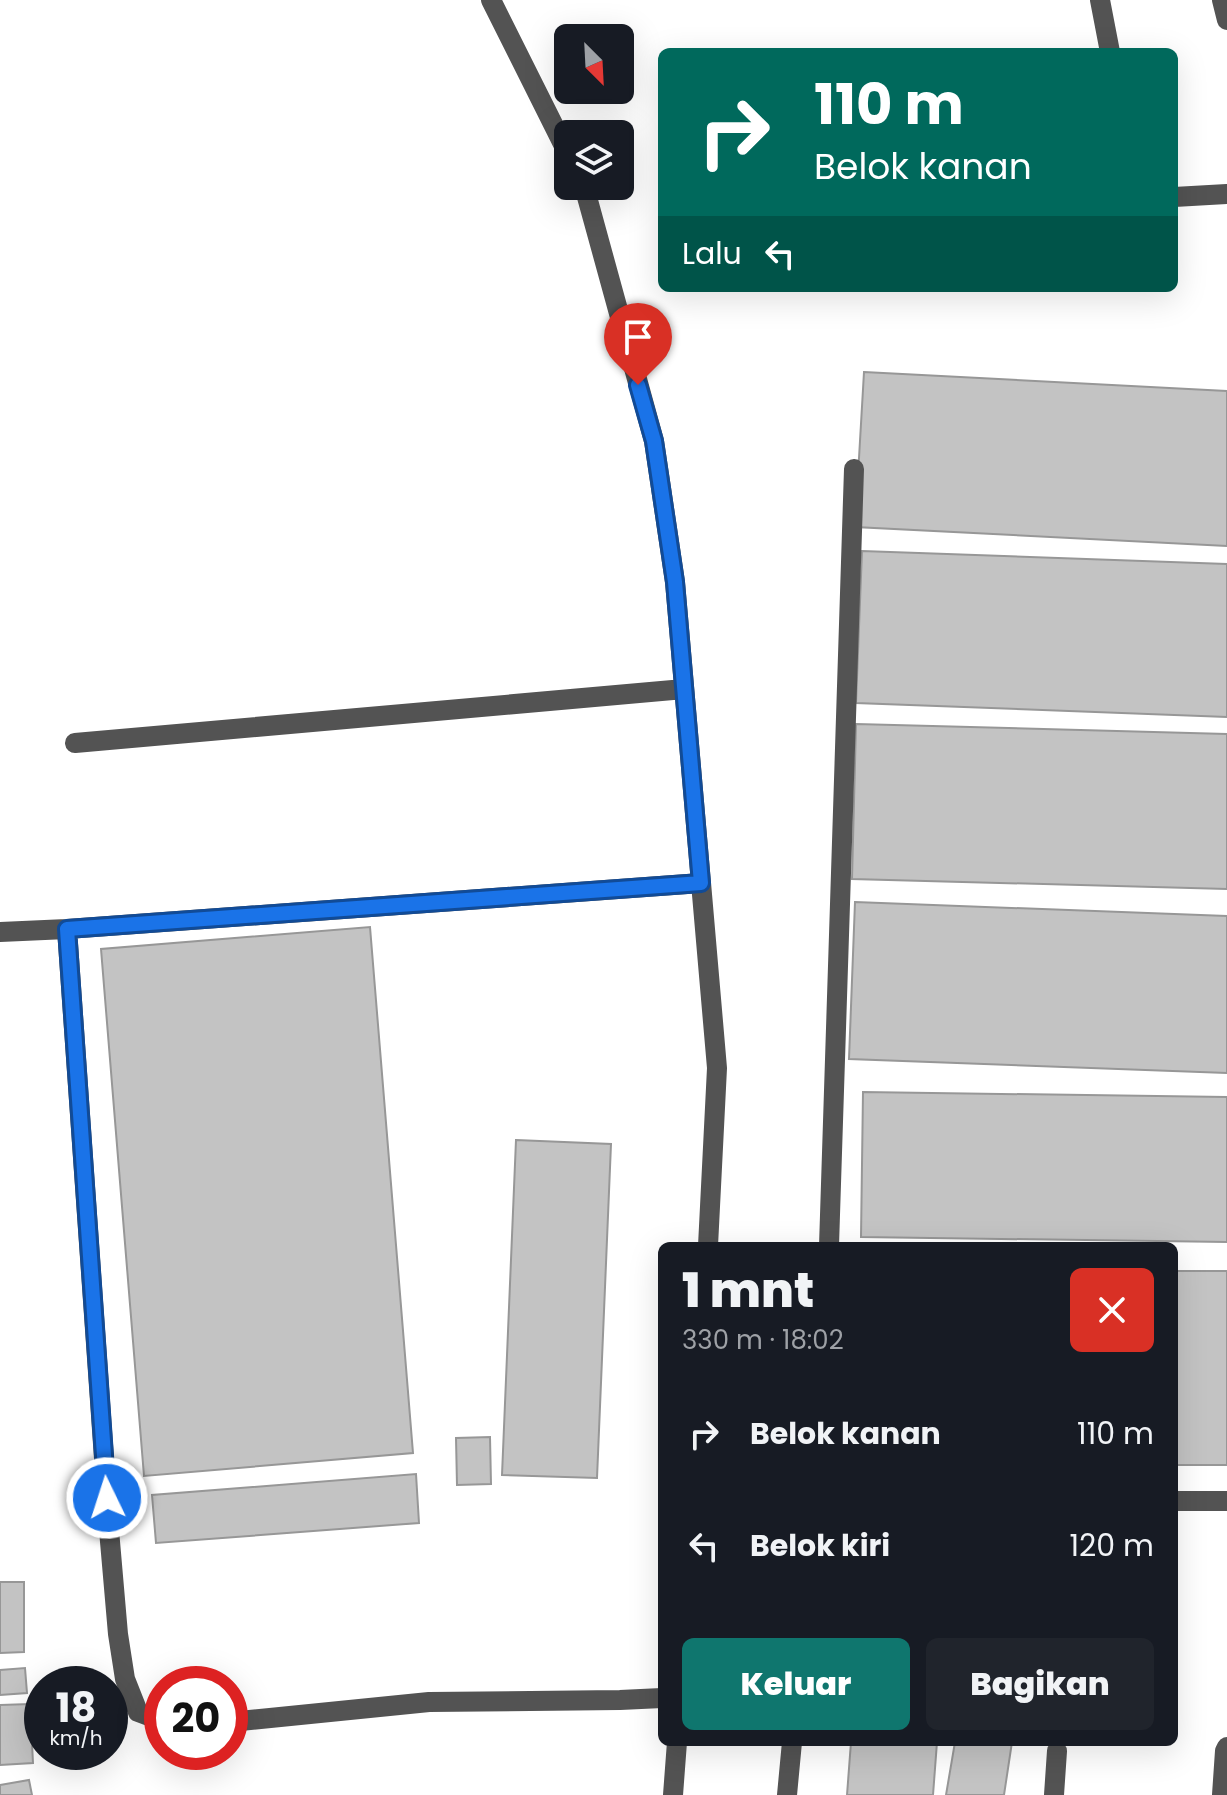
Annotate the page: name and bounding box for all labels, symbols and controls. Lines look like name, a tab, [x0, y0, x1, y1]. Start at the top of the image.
north arrow	[554, 24, 634, 104]
map controls	[554, 24, 634, 200]
text: 110 m	[814, 65, 964, 144]
icon: right	[682, 80, 786, 184]
button: layers	[554, 120, 634, 200]
text: Belok kanan	[814, 141, 1032, 192]
text: Lalu	[682, 232, 742, 275]
icon: left	[758, 232, 802, 276]
pin	[604, 303, 672, 385]
icon: arrive	[616, 315, 660, 359]
text: 1 mnt	[682, 1257, 814, 1324]
button: close	[1070, 1268, 1154, 1352]
text: 330 m · 18:02	[682, 1322, 844, 1358]
icon: right	[682, 1412, 726, 1456]
text: Belok kanan	[750, 1412, 941, 1455]
text: 110 m	[1077, 1412, 1154, 1455]
position arrow	[65, 1456, 149, 1540]
icon: left	[682, 1524, 726, 1568]
text: Belok kiri	[750, 1524, 890, 1567]
text: 120 m	[1069, 1524, 1154, 1567]
button: Keluar	[682, 1638, 910, 1730]
button: Bagikan	[926, 1638, 1154, 1730]
speed limit sign: 20	[144, 1666, 248, 1770]
text: 18	[56, 1680, 96, 1736]
text: km/h	[49, 1724, 103, 1752]

